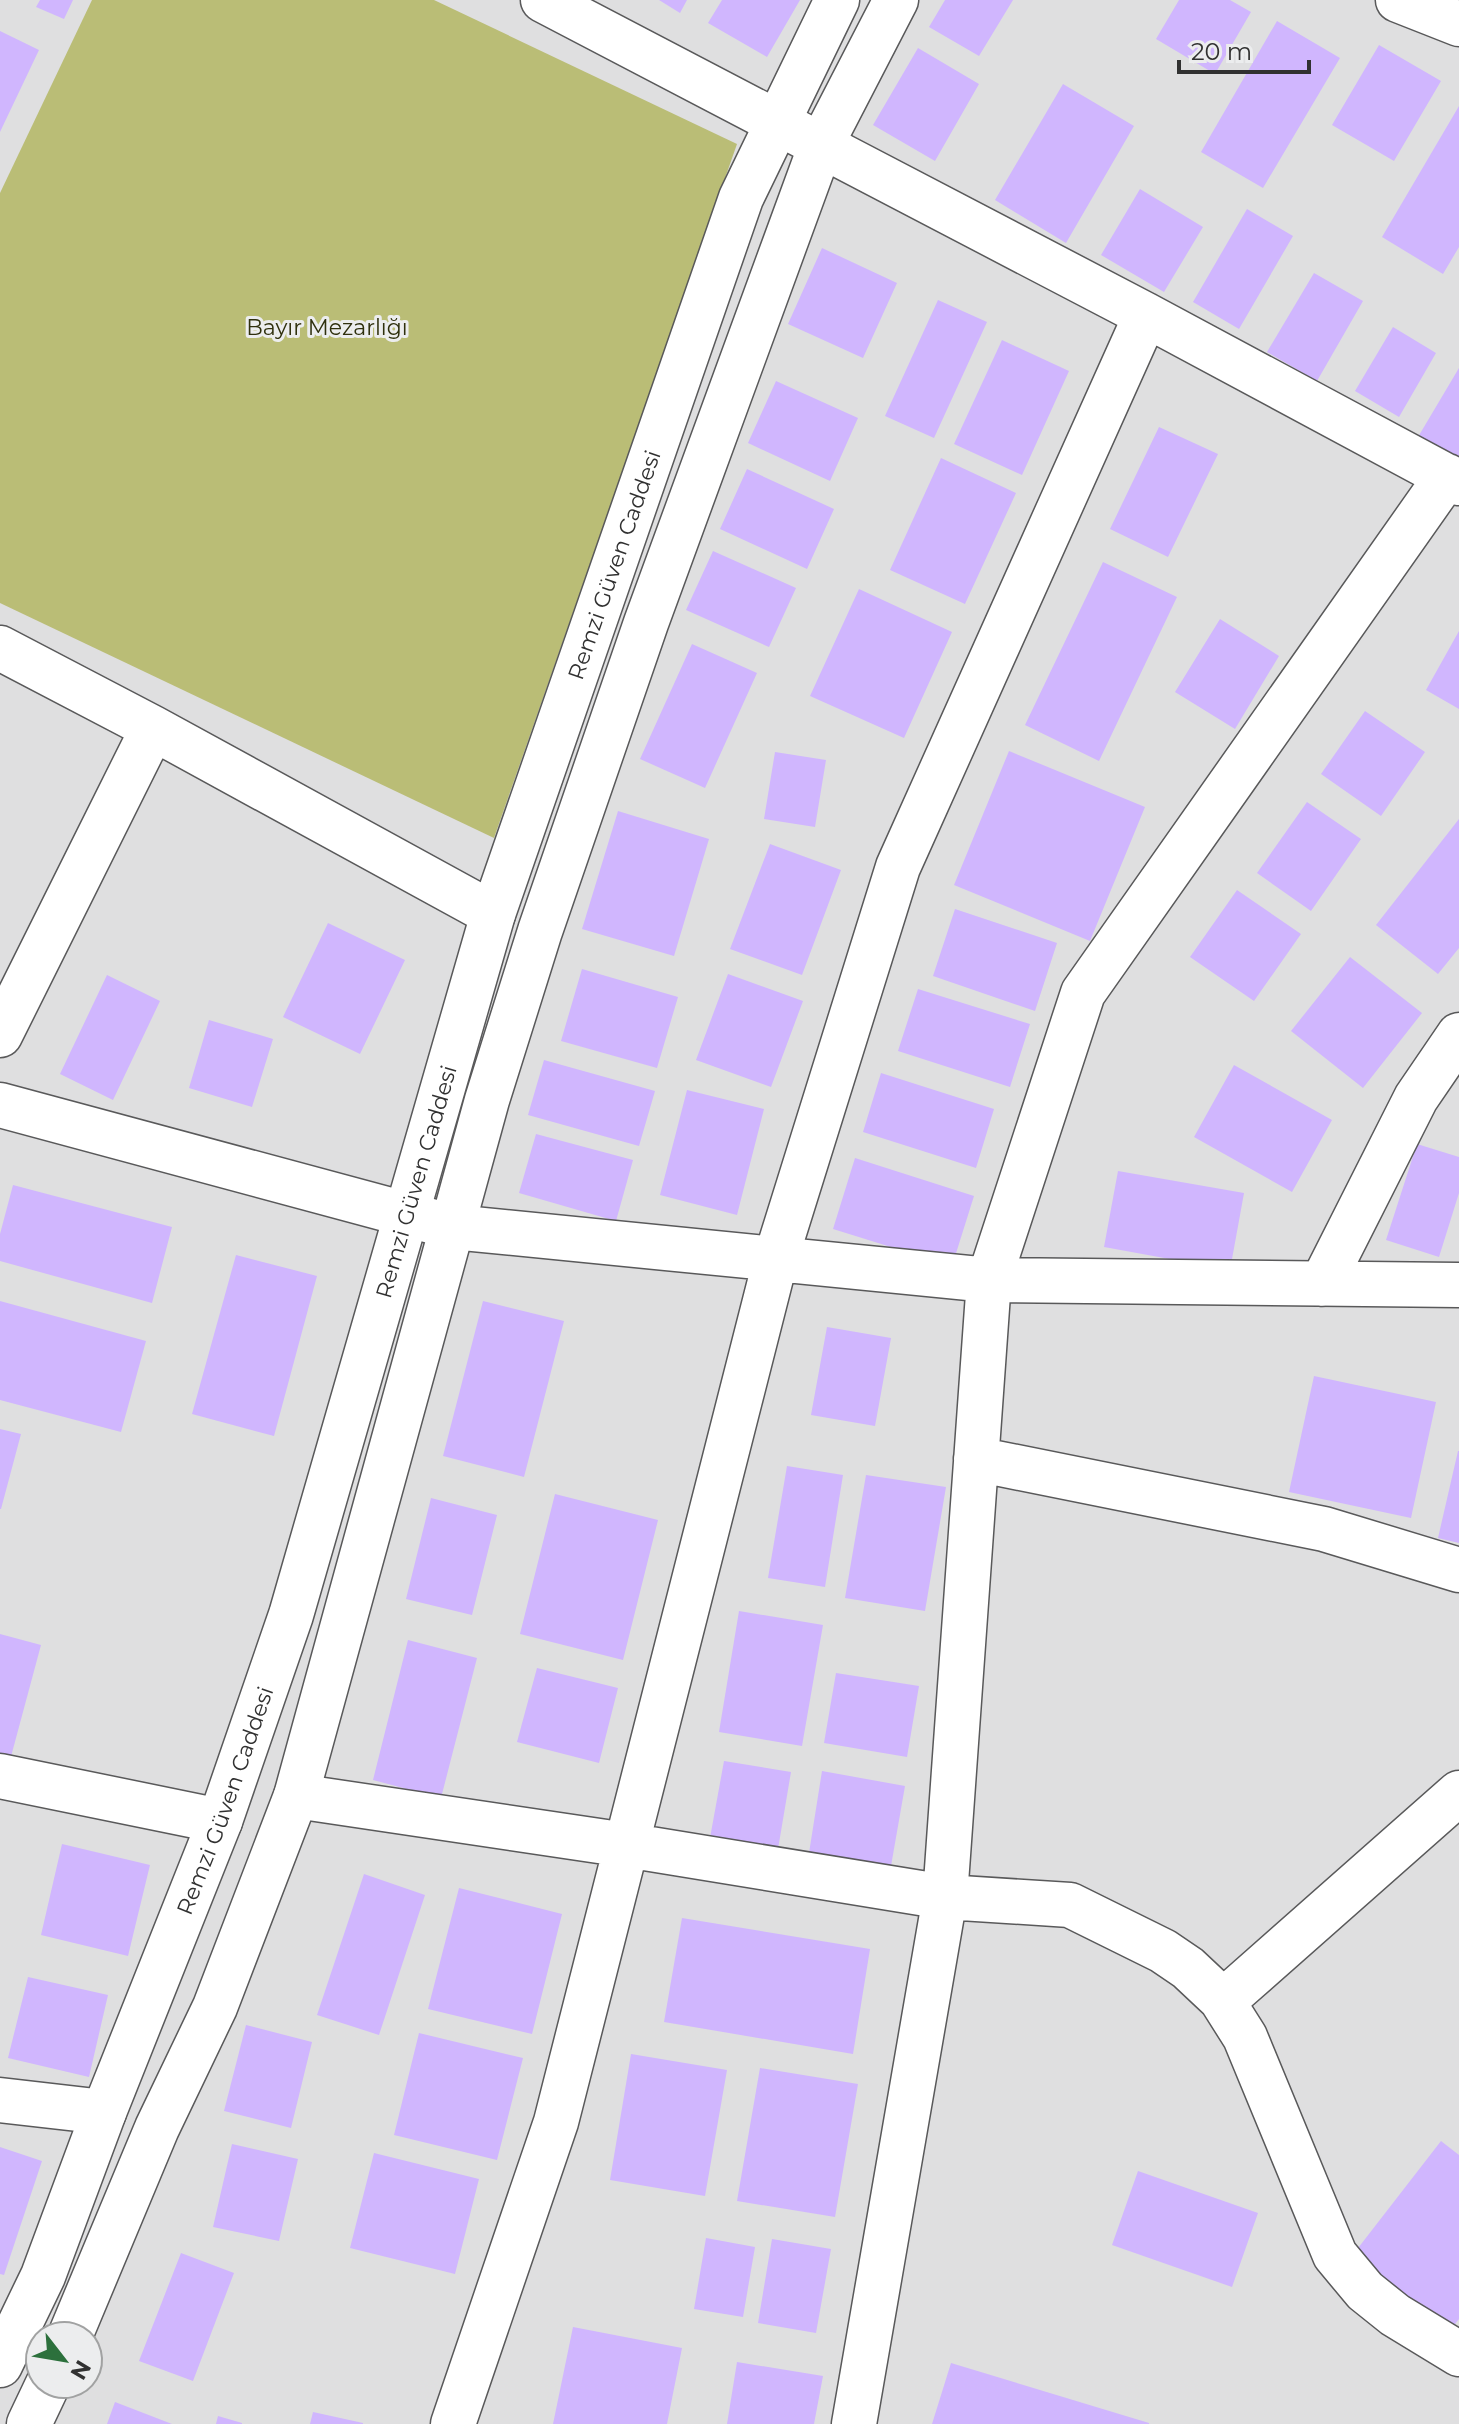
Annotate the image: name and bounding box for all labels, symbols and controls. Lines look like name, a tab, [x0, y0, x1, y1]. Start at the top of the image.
scale bar	[1179, 24, 1309, 74]
text: 20 m	[1191, 37, 1252, 66]
park label: Bayır Mezarlığı	[246, 314, 408, 341]
street label: Remzi Güven Caddesi	[562, 447, 667, 683]
street label: Remzi Güven Caddesi	[370, 1062, 463, 1301]
street label: Remzi Güven Caddesi	[171, 1683, 279, 1919]
north arrow	[24, 2320, 104, 2400]
text: N	[65, 2355, 97, 2385]

